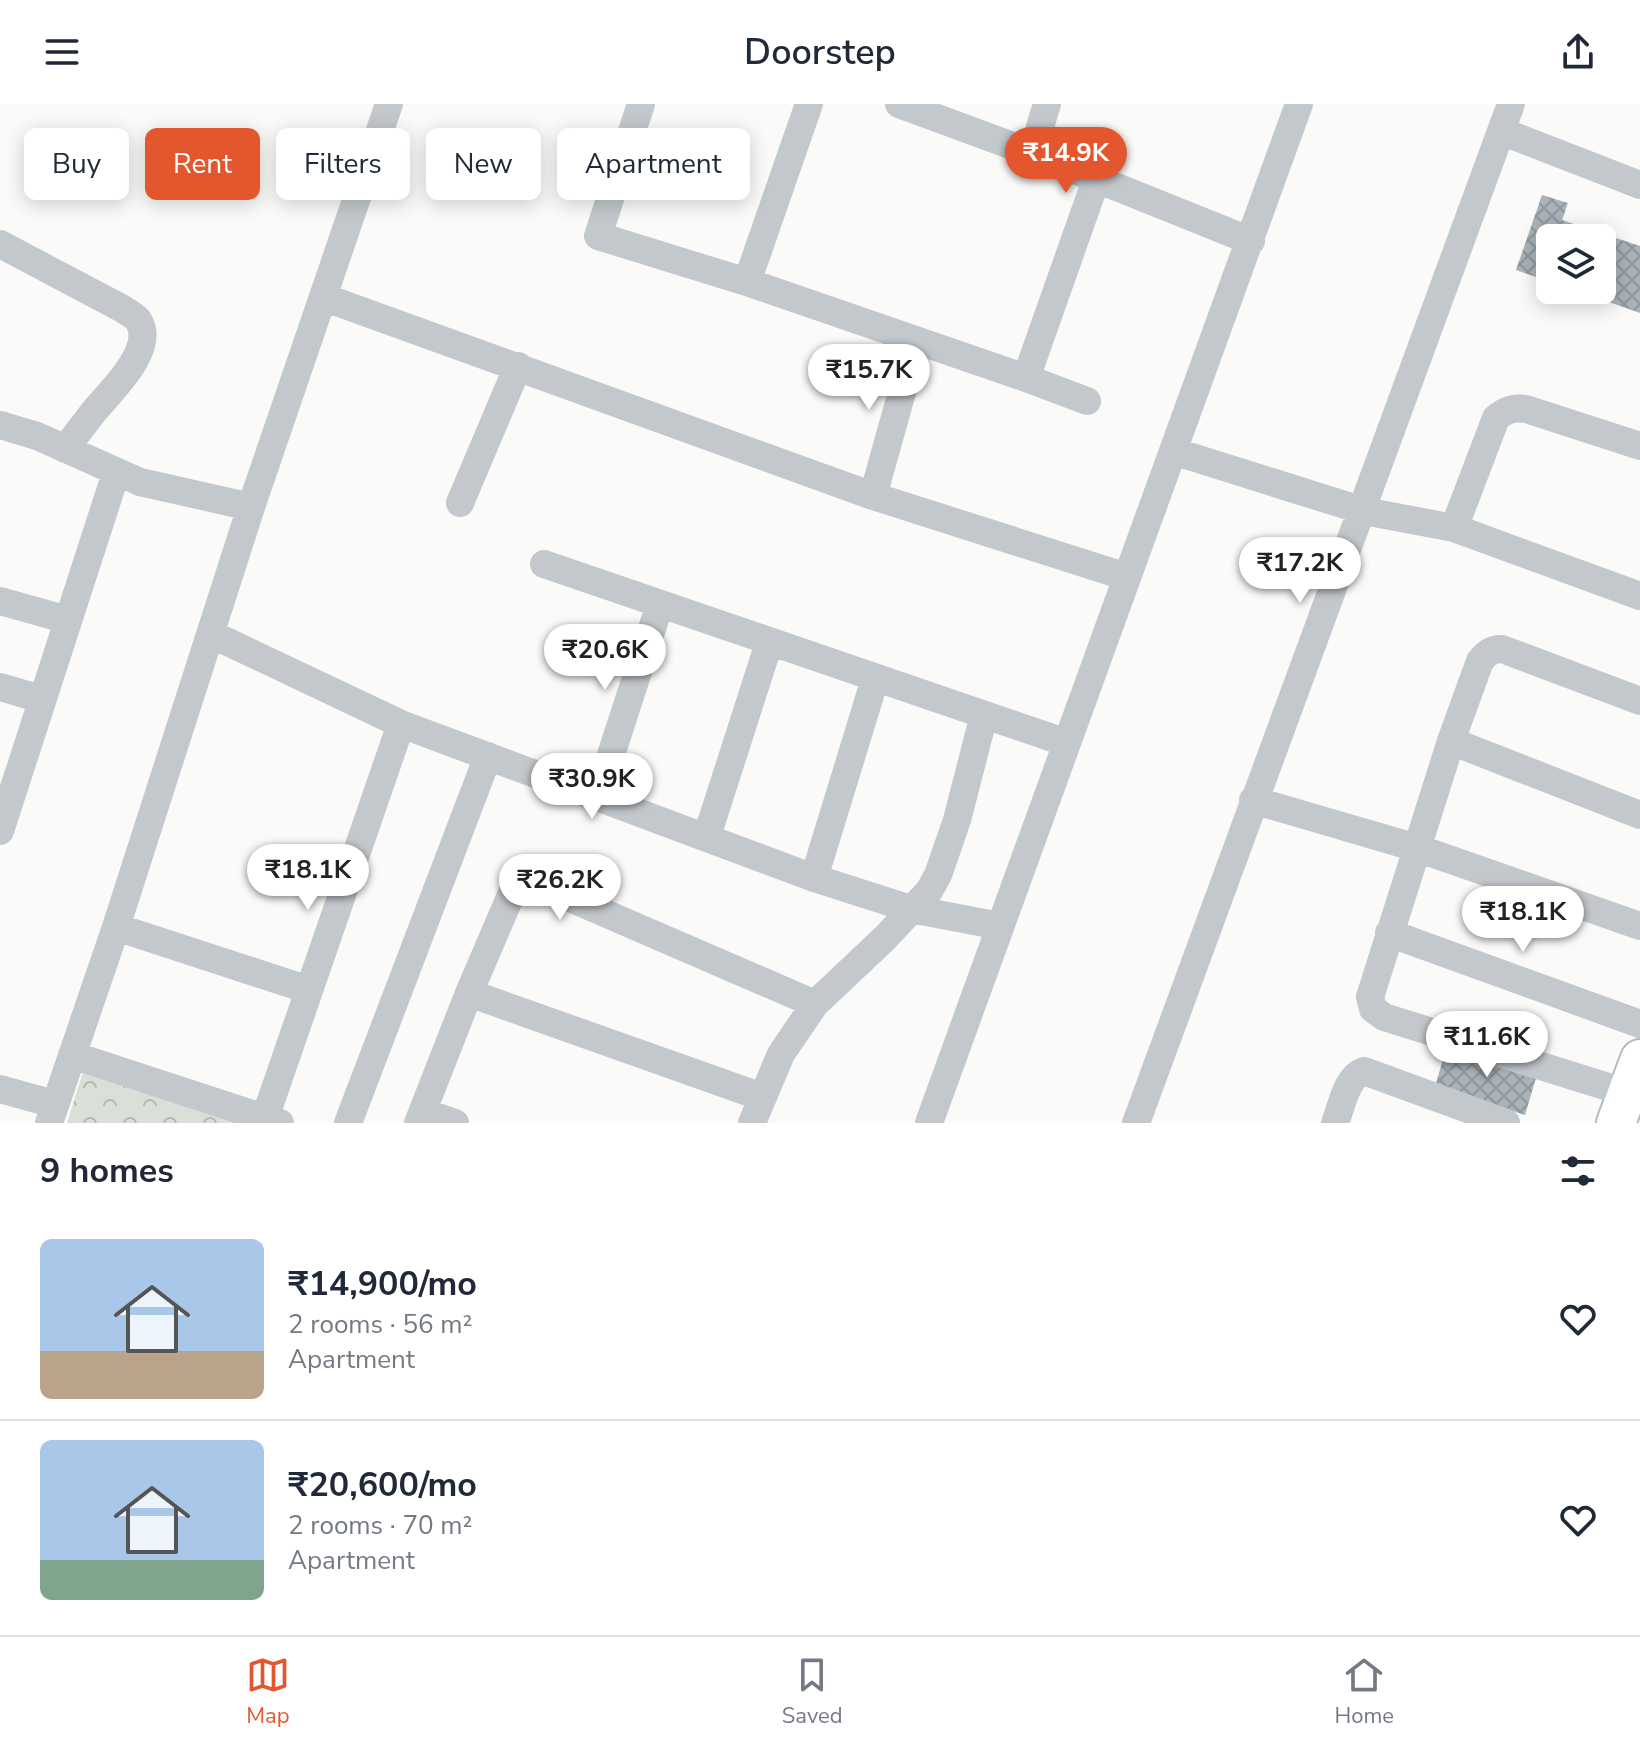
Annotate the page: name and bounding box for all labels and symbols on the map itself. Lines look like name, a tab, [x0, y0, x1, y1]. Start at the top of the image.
pin: ₹14.9K	[1001, 127, 1131, 195]
pin: ₹15.7K	[804, 344, 934, 412]
pin: ₹17.2K	[1235, 537, 1365, 605]
pin: ₹20.6K	[540, 624, 670, 692]
pin: ₹30.9K	[527, 753, 657, 821]
pin: ₹18.1K	[243, 844, 373, 912]
pin: ₹26.2K	[495, 854, 625, 922]
pin: ₹18.1K	[1458, 886, 1588, 954]
pin: ₹11.6K	[1422, 1011, 1552, 1079]

